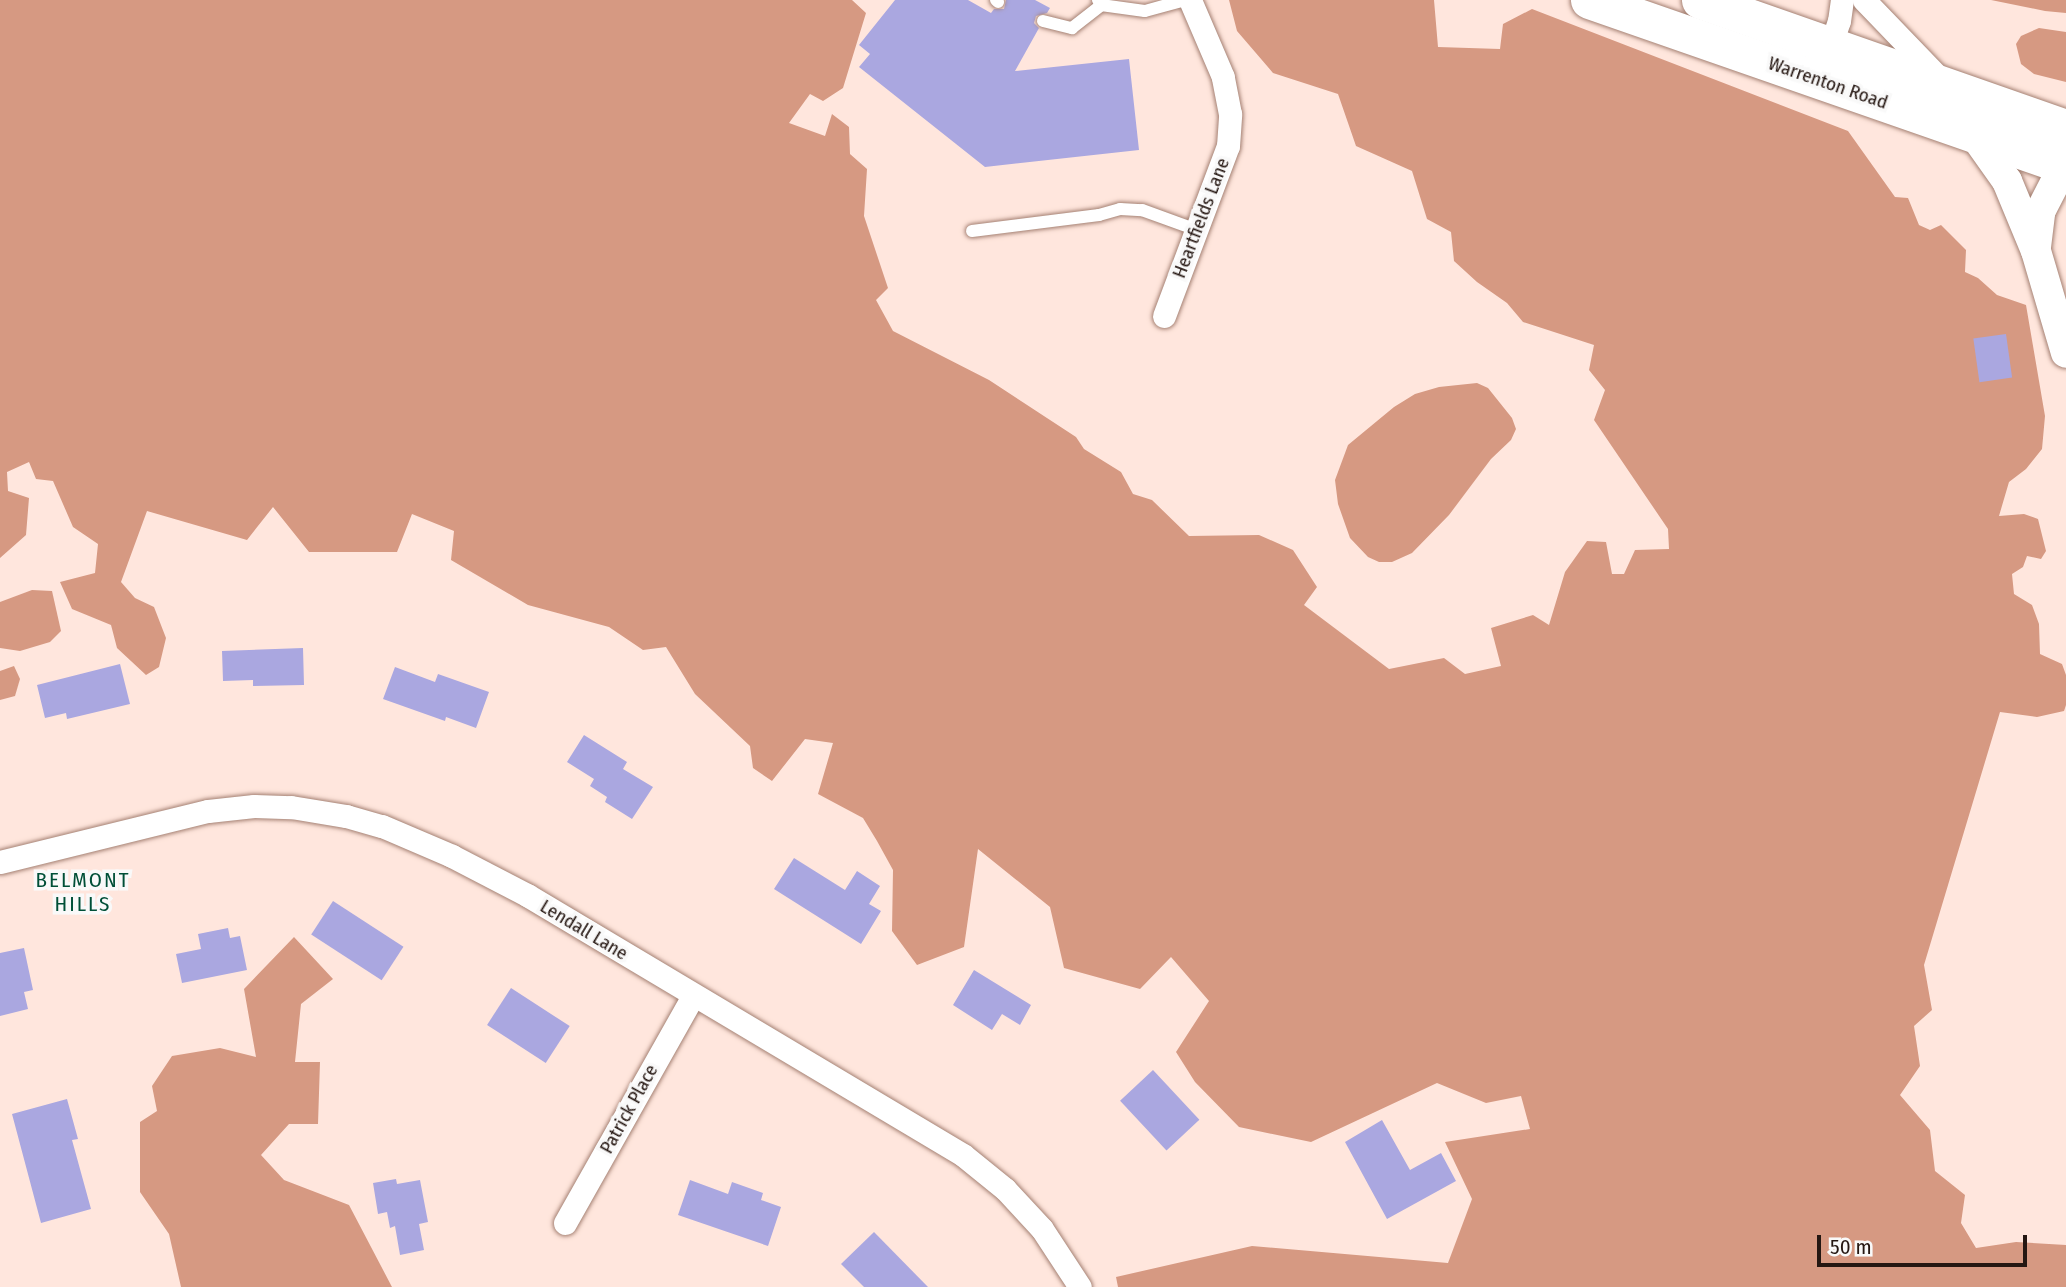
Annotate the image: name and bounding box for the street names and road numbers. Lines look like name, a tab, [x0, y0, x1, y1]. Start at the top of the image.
street label: Warrenton Road	[1765, 52, 1891, 114]
street label: Heartfields Lane	[1168, 155, 1234, 281]
street label: Lendall Lane	[536, 895, 632, 965]
street label: Patrick Place	[595, 1060, 663, 1158]

